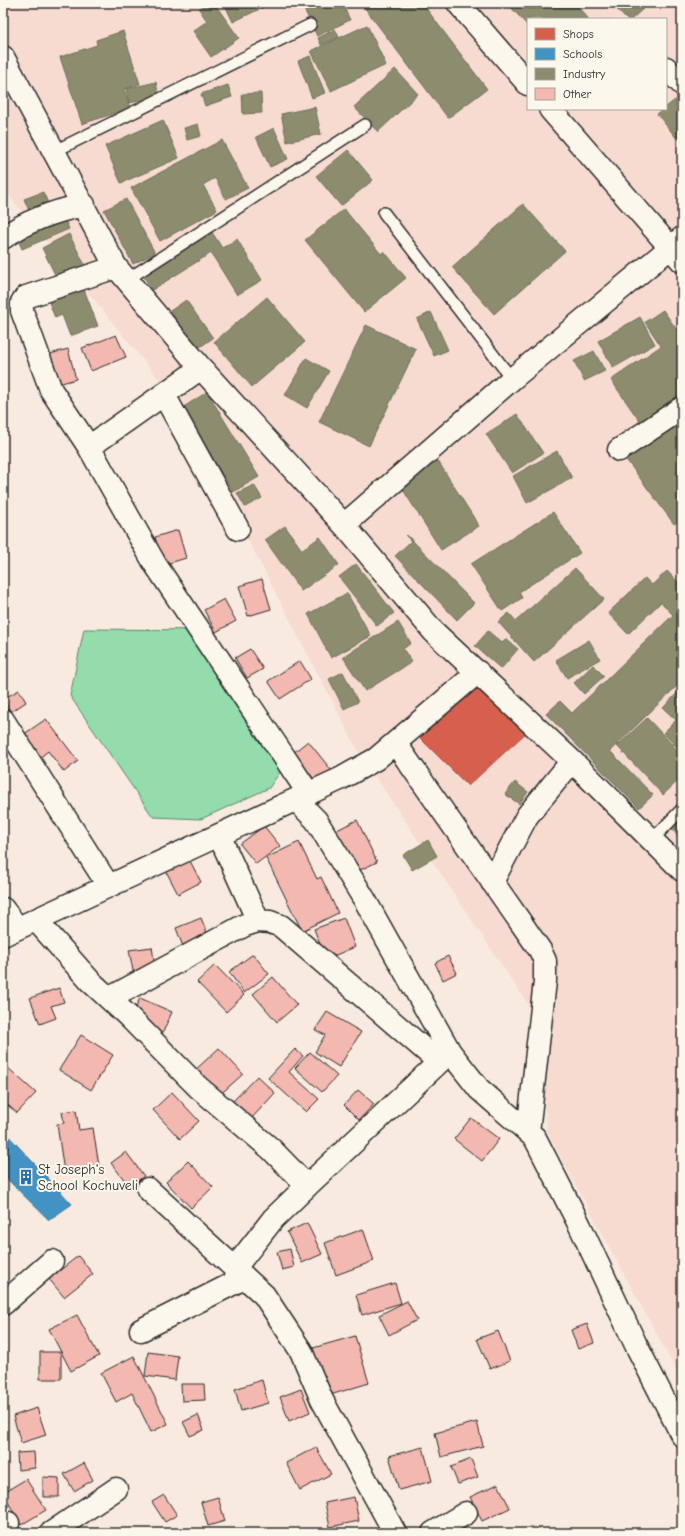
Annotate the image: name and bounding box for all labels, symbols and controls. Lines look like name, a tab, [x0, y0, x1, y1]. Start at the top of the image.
legend	[527, 18, 667, 110]
text: Shops	[563, 27, 594, 41]
text: Schools	[563, 47, 602, 61]
text: Industry	[563, 67, 606, 81]
text: Other	[563, 87, 592, 101]
place label: St Joseph's School Kochuveli	[38, 1161, 138, 1194]
building icon: St Joseph's School Kochuveli	[17, 1168, 35, 1186]

